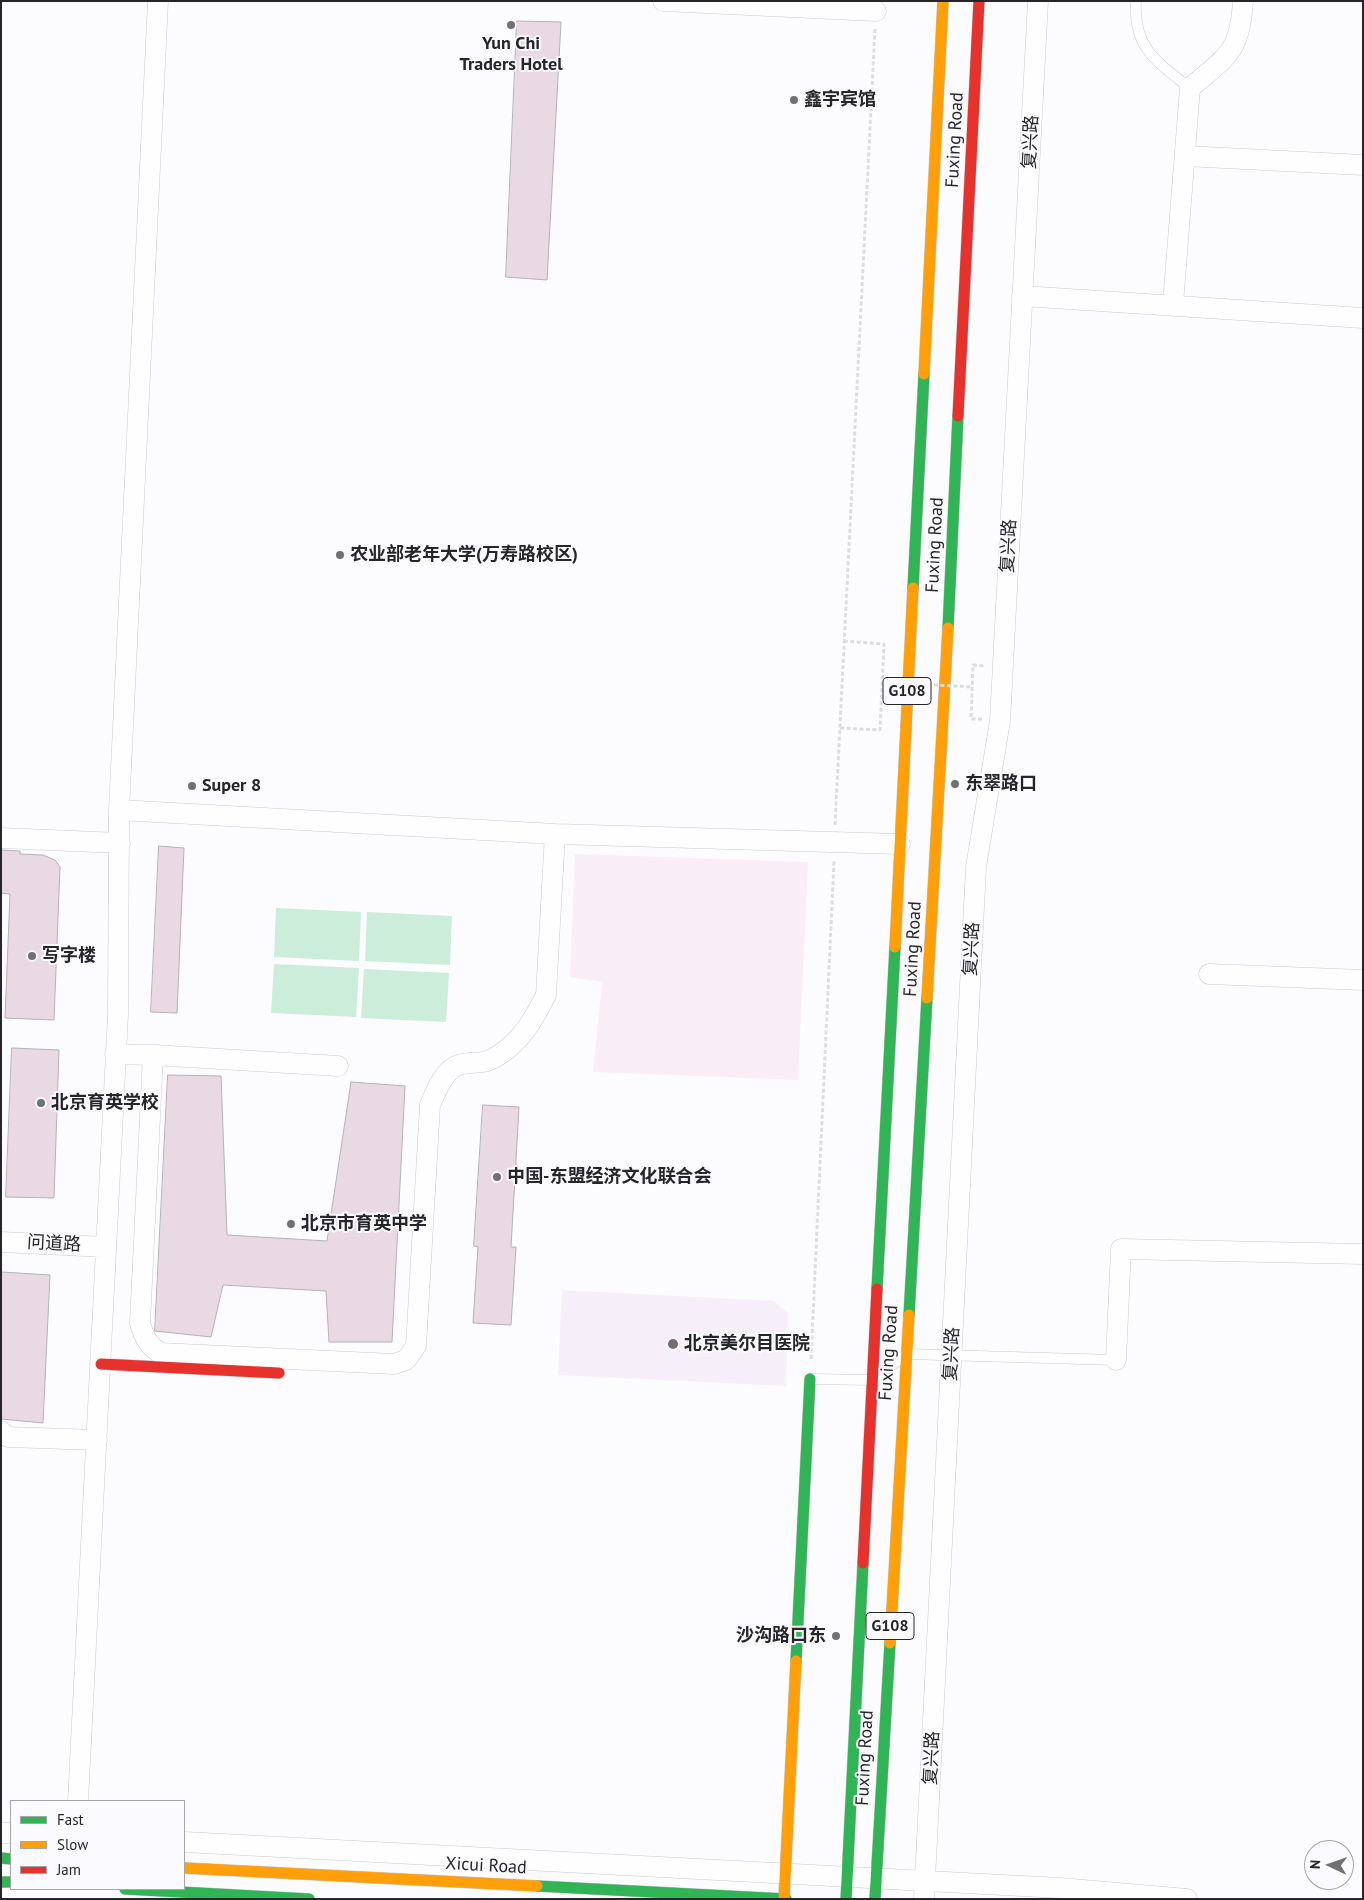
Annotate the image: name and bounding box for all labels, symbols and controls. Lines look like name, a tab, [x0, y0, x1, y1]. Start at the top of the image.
marker: Yun Chi Traders Hotel	[505, 19, 517, 31]
place label: Yun Chi Traders Hotel	[460, 33, 562, 76]
place label: 鑫宇宾馆	[804, 89, 876, 111]
street label: Fuxing Road	[942, 92, 968, 188]
marker: 鑫宇宾馆	[788, 94, 800, 106]
street label: 复兴路	[1019, 114, 1043, 170]
street label: Fuxing Road	[922, 497, 948, 593]
street label: 复兴路	[997, 518, 1021, 574]
place label: 农业部老年大学(万寿路校区)	[350, 544, 578, 566]
marker: 农业部老年大学(万寿路校区)	[334, 549, 346, 561]
road number: G108	[883, 678, 931, 704]
place label: 东翠路口	[965, 773, 1037, 795]
place label: Super 8	[202, 775, 261, 797]
marker: 东翠路口	[949, 778, 961, 790]
marker: Super 8	[186, 780, 198, 792]
street label: Fuxing Road	[900, 901, 926, 997]
street label: 复兴路	[960, 921, 984, 977]
place label: 写字楼	[42, 945, 96, 967]
marker: 写字楼	[26, 950, 38, 962]
place label: 北京育英学校	[51, 1092, 159, 1114]
marker: 北京育英学校	[35, 1097, 47, 1109]
place label: 中国-东盟经济文化联合会	[507, 1166, 711, 1188]
marker: 中国-东盟经济文化联合会	[491, 1171, 503, 1183]
place label: 北京市育英中学	[301, 1213, 427, 1235]
marker: 北京市育英中学	[285, 1218, 297, 1230]
street label: 问道路	[26, 1232, 82, 1256]
street label: Fuxing Road	[875, 1305, 903, 1401]
street label: 复兴路	[940, 1326, 964, 1382]
place label: 北京美尔目医院	[684, 1333, 810, 1355]
marker: 北京美尔目医院	[666, 1337, 680, 1351]
road number: G108	[866, 1612, 914, 1640]
place label: 沙沟路口东	[736, 1625, 826, 1647]
marker: 沙沟路口东	[830, 1630, 842, 1642]
street label: Fuxing Road	[852, 1710, 878, 1806]
street label: 复兴路	[920, 1730, 944, 1786]
legend	[10, 1800, 185, 1890]
text: Fast	[57, 1810, 84, 1829]
text: Slow	[57, 1835, 88, 1854]
north arrow	[1304, 1840, 1354, 1890]
street label: Xicui Road	[445, 1853, 527, 1879]
text: N	[1306, 1859, 1324, 1869]
text: Jam	[57, 1860, 81, 1879]

